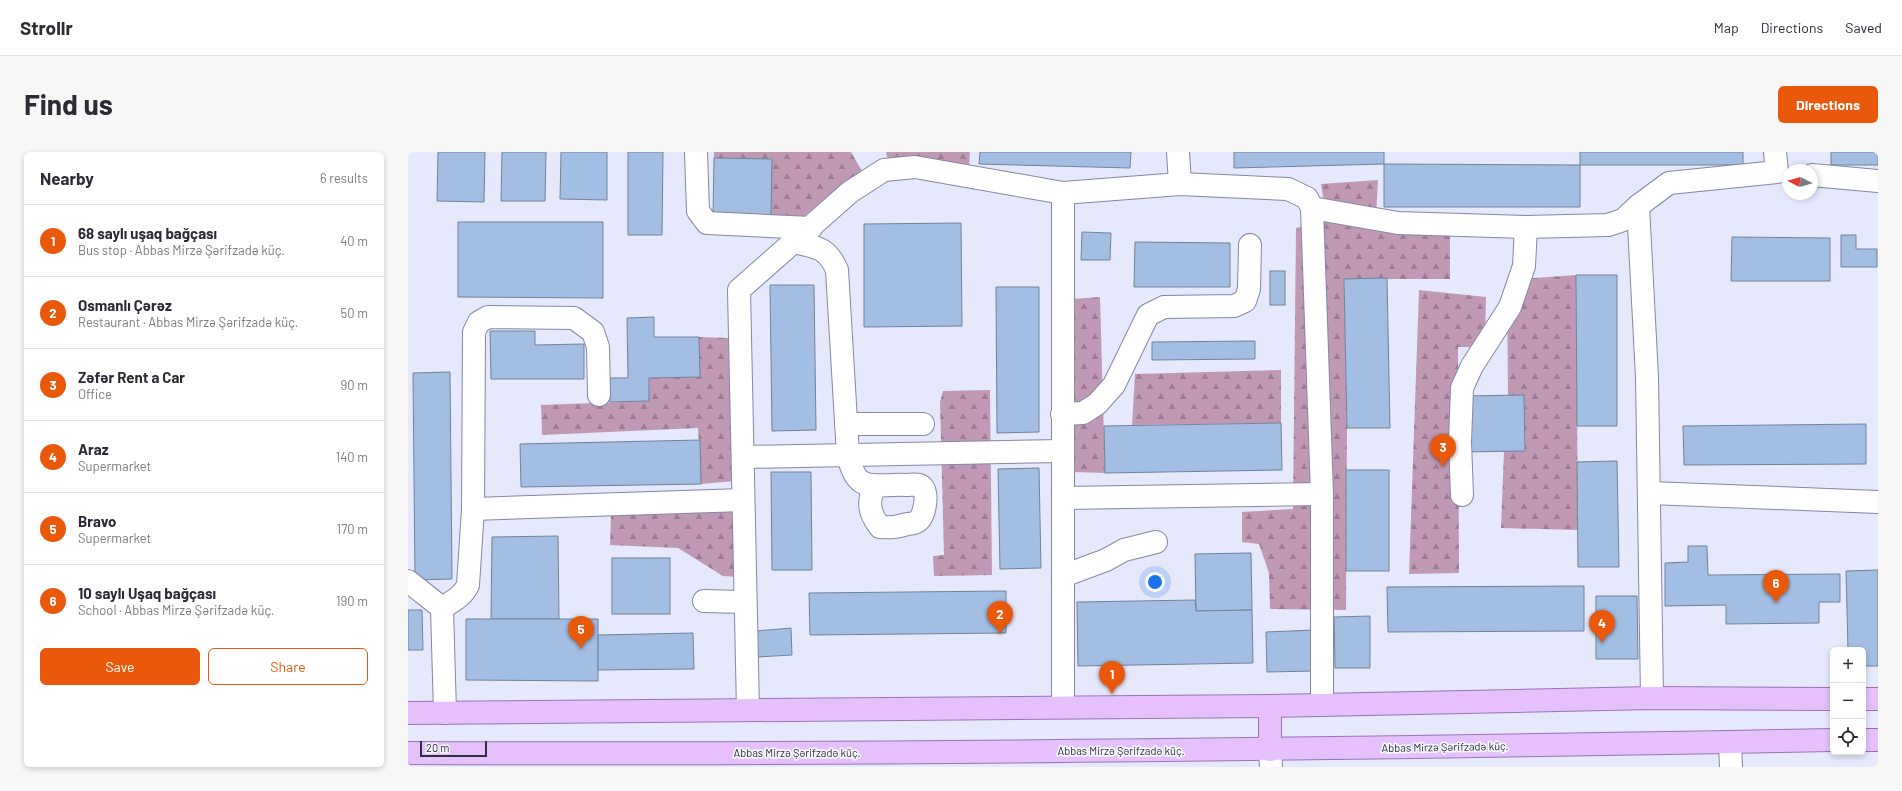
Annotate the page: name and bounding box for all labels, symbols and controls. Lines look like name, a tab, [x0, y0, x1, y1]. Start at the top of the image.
text: Strollr	[20, 16, 73, 39]
text: Map	[1714, 19, 1739, 36]
text: Directions	[1761, 19, 1823, 36]
text: Saved	[1845, 19, 1882, 36]
button: Directions	[1778, 86, 1878, 123]
text: Find us	[24, 87, 113, 121]
north arrow	[1782, 164, 1818, 200]
text: Nearby	[40, 168, 94, 188]
text: 6 results	[320, 170, 368, 186]
text: 68 saylı uşaq bağçası	[78, 224, 217, 242]
text: 1	[51, 233, 55, 249]
text: 40 m	[340, 233, 368, 249]
text: Bus stop · Abbas Mirzə Şərifzadə küç.	[78, 242, 285, 258]
text: Osmanlı Çərəz	[78, 296, 172, 314]
text: 2	[49, 305, 57, 321]
text: 50 m	[341, 305, 368, 321]
text: Restaurant · Abbas Mirzə Şərifzadə küç.	[78, 314, 298, 330]
text: Zəfər Rent a Car	[78, 368, 185, 386]
text: 3	[49, 377, 57, 393]
text: 90 m	[341, 377, 368, 393]
text: Office	[78, 386, 112, 402]
pin: 3	[1430, 434, 1456, 467]
text: Araz	[78, 440, 109, 458]
text: 4	[49, 449, 57, 465]
text: 140 m	[336, 449, 368, 465]
text: Supermarket	[78, 458, 151, 474]
text: Bravo	[78, 512, 116, 530]
text: 5	[49, 521, 57, 537]
text: 170 m	[337, 521, 368, 537]
text: Supermarket	[78, 530, 151, 546]
pin: 6	[1763, 570, 1789, 603]
your location	[1145, 572, 1165, 592]
text: 10 saylı Uşaq bağçası	[78, 584, 216, 602]
text: 6	[50, 593, 56, 609]
text: 190 m	[336, 593, 368, 609]
pin: 2	[987, 601, 1013, 634]
text: School · Abbas Mirzə Şərifzadə küç.	[78, 602, 274, 618]
pin: 4	[1589, 610, 1615, 643]
pin: 5	[568, 616, 594, 649]
map controls	[1830, 647, 1866, 755]
button: +	[1830, 647, 1866, 683]
button: Save	[40, 648, 200, 685]
button: Share	[208, 648, 368, 685]
pin: 1	[1099, 661, 1125, 694]
button: −	[1830, 683, 1866, 719]
button: locate	[1830, 719, 1866, 755]
scale bar	[420, 739, 487, 758]
street label: Abbas Mirzə Şərifzadə küç.	[1381, 739, 1509, 754]
text: 20 m	[426, 741, 449, 754]
street label: Abbas Mirzə Şərifzadə küç.	[1058, 744, 1184, 757]
street label: Abbas Mirzə Şərifzadə küç.	[734, 746, 860, 759]

